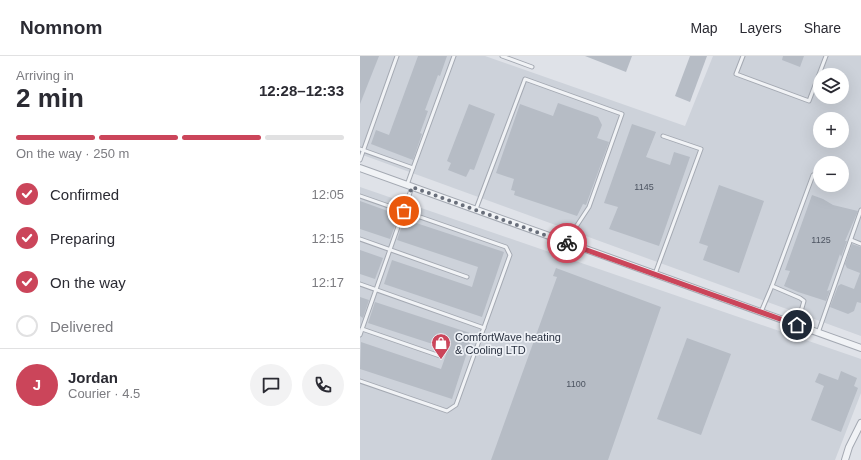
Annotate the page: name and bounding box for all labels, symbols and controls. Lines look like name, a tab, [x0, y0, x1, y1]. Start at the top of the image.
text: Nomnom	[20, 17, 102, 38]
text: Map	[690, 20, 718, 36]
text: Layers	[740, 20, 782, 36]
text: Share	[804, 20, 841, 36]
text: Arriving in	[16, 68, 74, 83]
map controls	[813, 68, 849, 192]
button: layers	[813, 68, 849, 104]
text: 12:28–12:33	[259, 82, 344, 99]
text: 2 min	[16, 83, 84, 113]
button: +	[813, 112, 849, 148]
text: On the way · 250 m	[16, 146, 129, 161]
button: −	[813, 156, 849, 192]
house number: 1145	[634, 182, 654, 192]
icon: check	[16, 183, 38, 205]
text: Confirmed	[50, 186, 119, 203]
text: 12:05	[311, 187, 344, 202]
pin	[387, 194, 421, 228]
icon: bag	[393, 200, 415, 222]
courier	[547, 223, 587, 263]
icon: check	[16, 227, 38, 249]
text: Preparing	[50, 230, 115, 247]
text: 12:15	[311, 231, 344, 246]
icon: bike	[556, 232, 578, 254]
house number: 1125	[811, 235, 831, 245]
icon: check	[16, 271, 38, 293]
text: On the way	[50, 274, 126, 291]
text: 12:17	[311, 275, 344, 290]
pin	[780, 308, 814, 342]
icon: home	[786, 314, 808, 336]
text: Delivered	[50, 318, 113, 335]
place label: ComfortWave heating & Cooling LTD	[455, 331, 561, 356]
shop icon: ComfortWave heating & Cooling LTD	[430, 332, 452, 360]
button: chat	[250, 364, 292, 406]
button: phone	[302, 364, 344, 406]
text: Jordan	[68, 369, 118, 386]
text: J	[33, 376, 41, 393]
house number: 1100	[566, 379, 586, 389]
text: Courier · 4.5	[68, 386, 140, 401]

